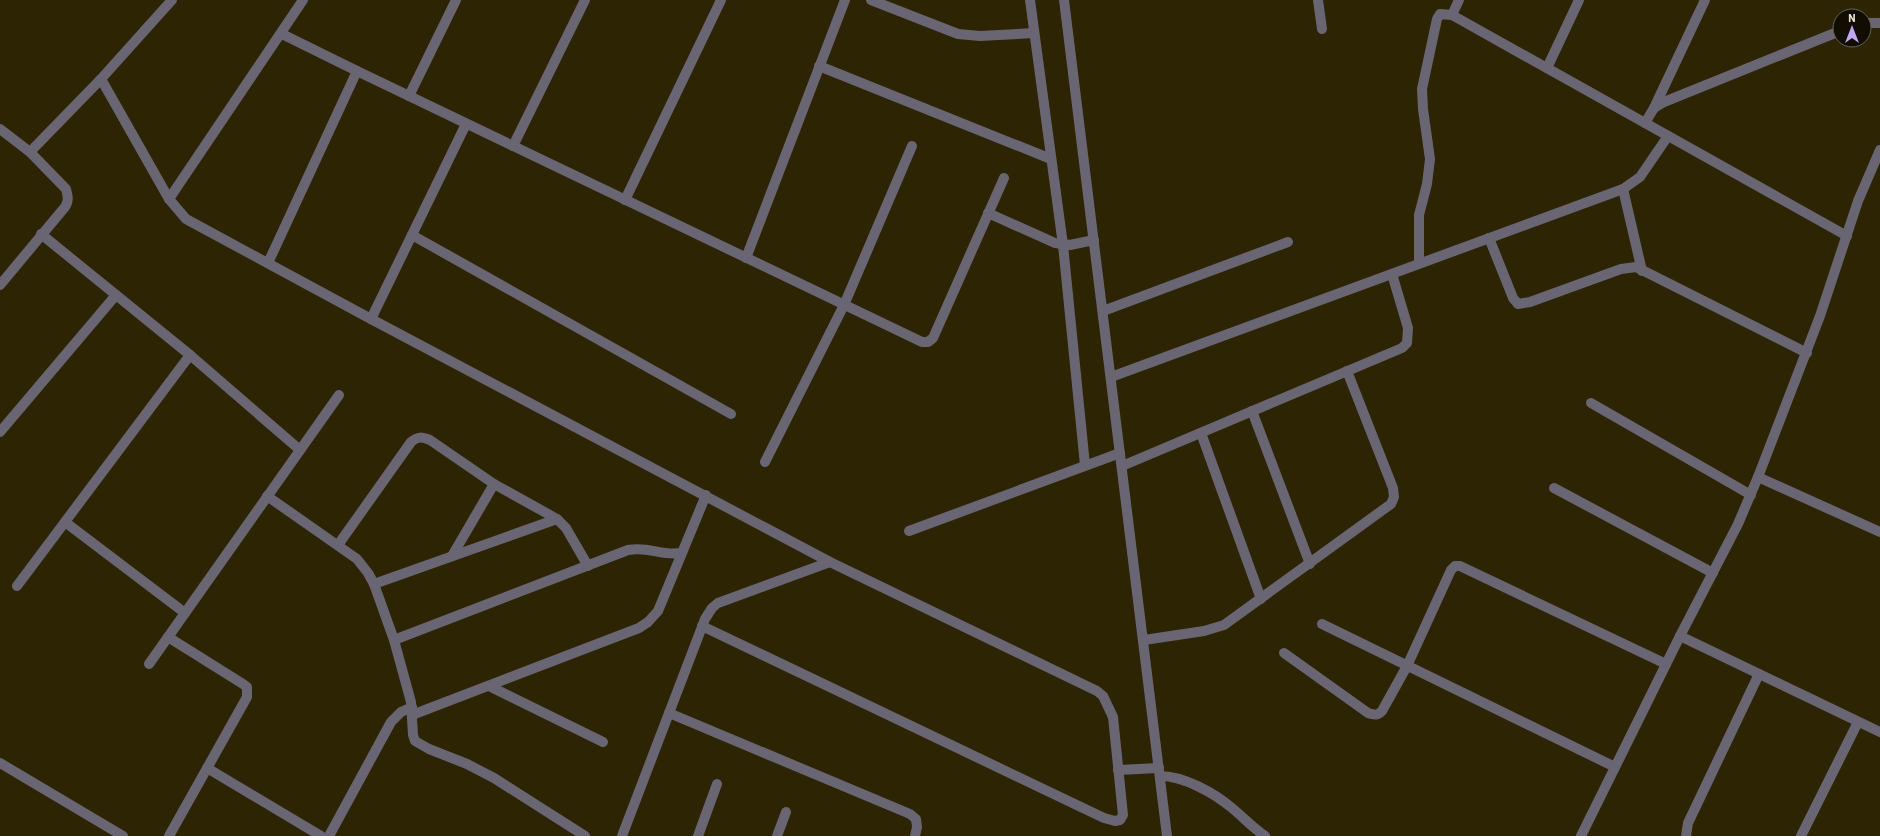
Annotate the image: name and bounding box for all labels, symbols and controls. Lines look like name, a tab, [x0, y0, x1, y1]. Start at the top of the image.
north arrow	[1832, 8, 1872, 48]
text: N	[1848, 11, 1856, 24]

